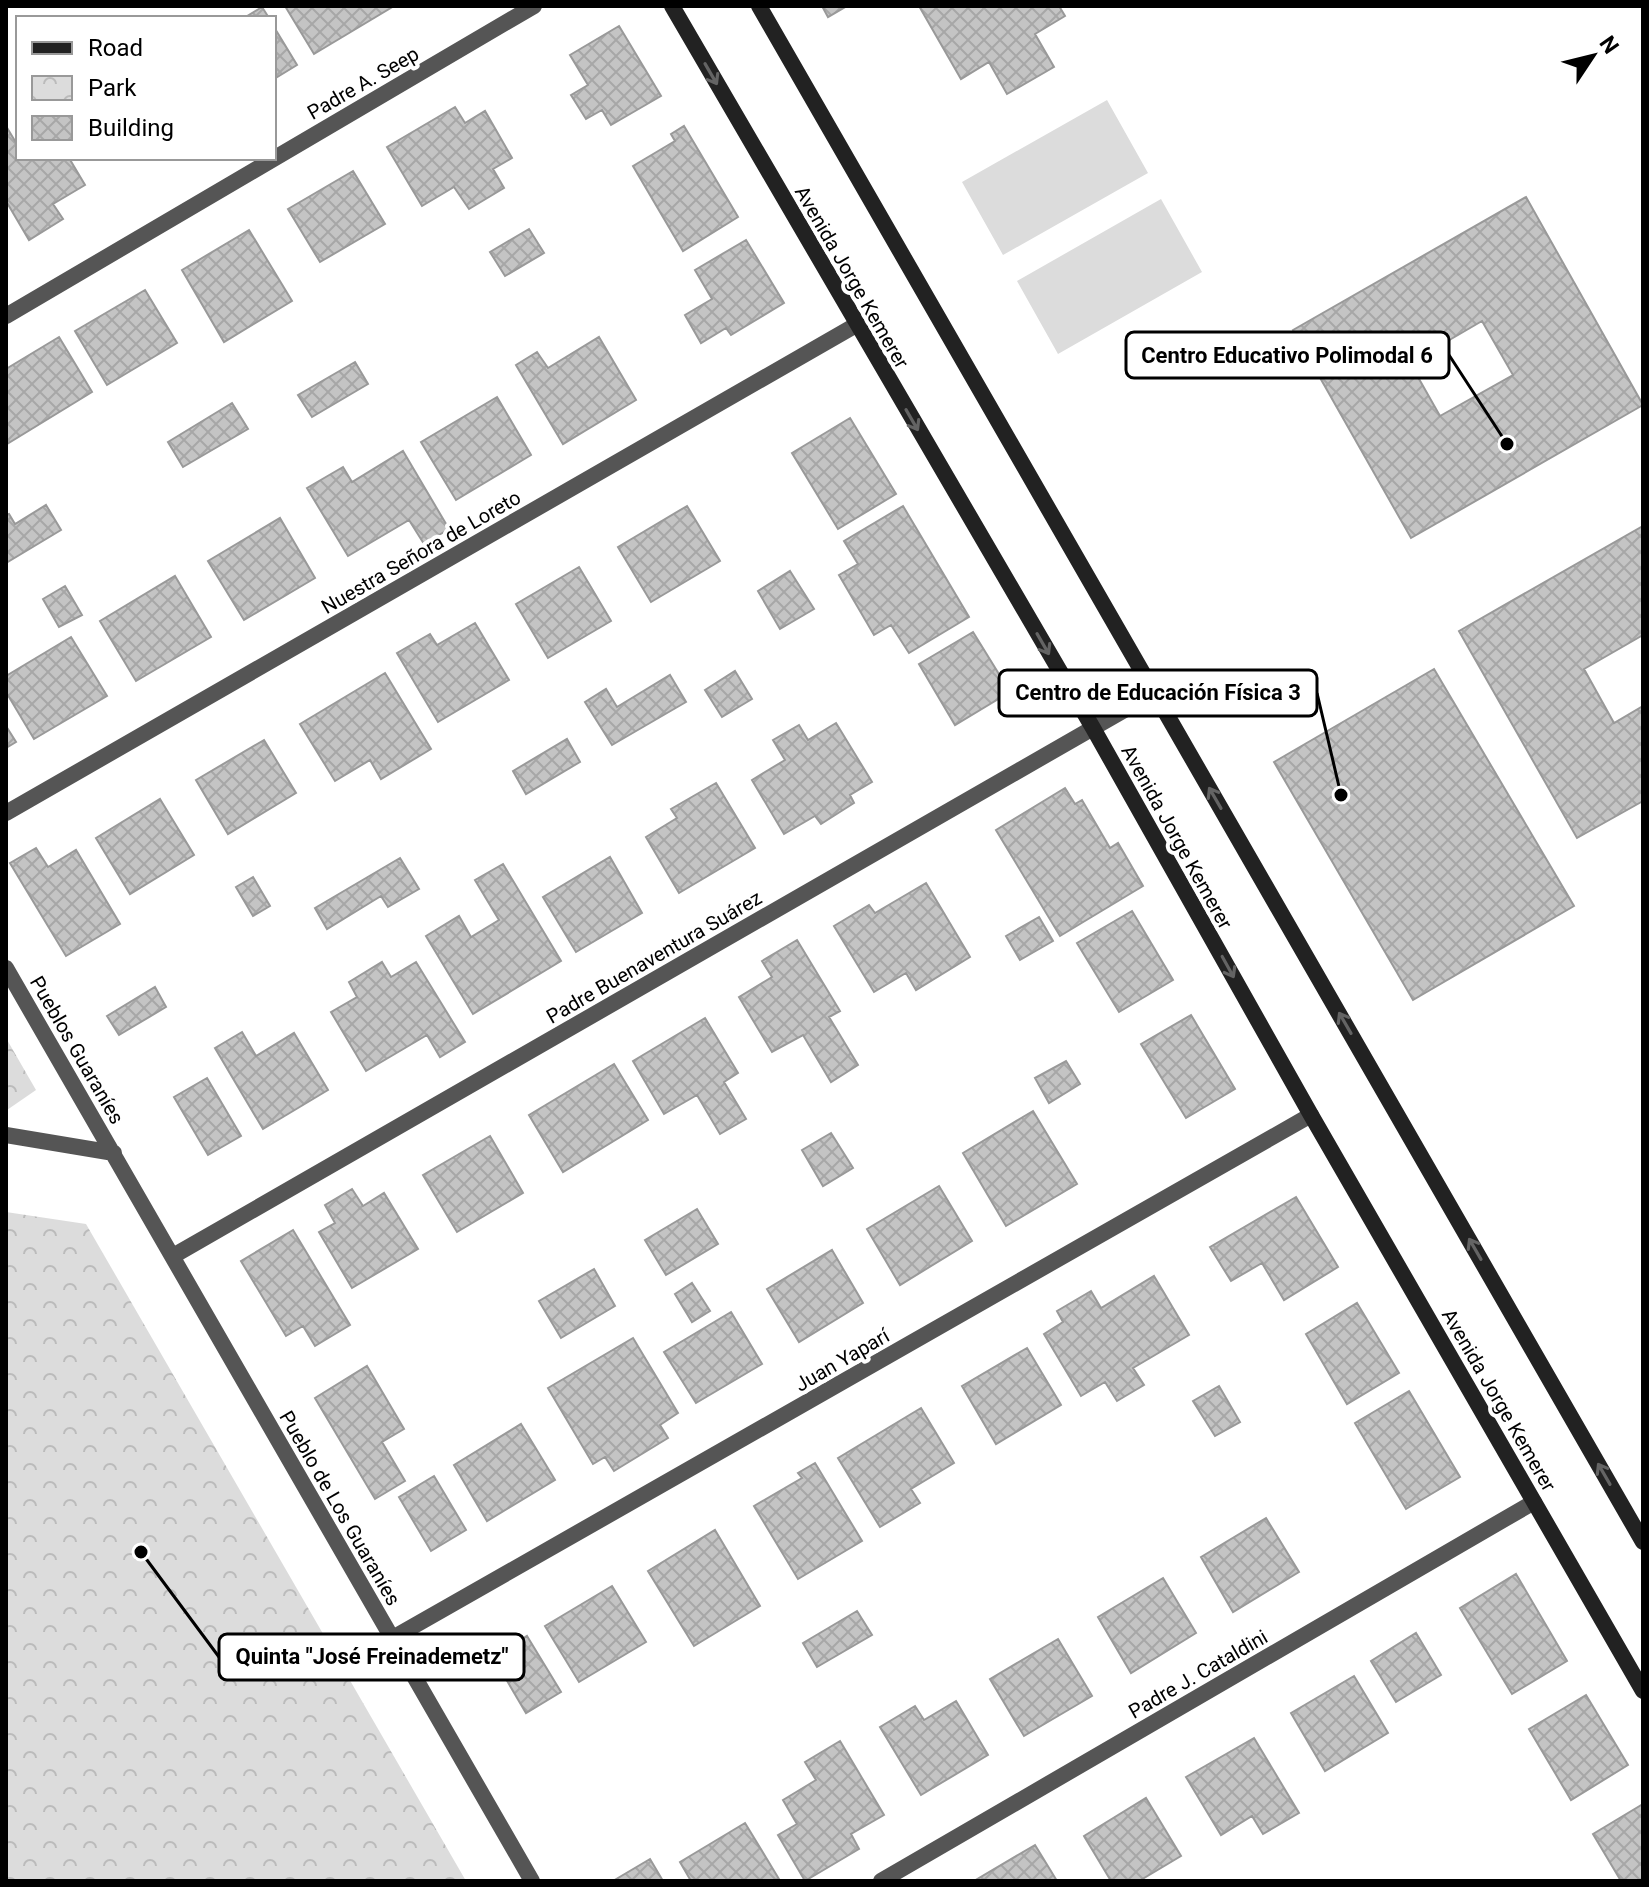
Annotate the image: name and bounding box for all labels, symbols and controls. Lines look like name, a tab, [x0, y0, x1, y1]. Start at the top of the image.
legend	[16, 16, 276, 160]
north arrow	[1553, 16, 1633, 96]
text: N	[1594, 31, 1624, 58]
text: Road	[88, 34, 143, 62]
street label: Padre A. Seep	[303, 41, 423, 125]
one-way arrow	[704, 61, 719, 85]
text: Park	[88, 74, 137, 102]
text: Building	[88, 114, 174, 142]
street label: Avenida Jorge Kemerer	[790, 182, 914, 373]
callout: Centro Educativo Polimodal 6	[1126, 332, 1449, 378]
text: Centro Educativo Polimodal 6	[1141, 343, 1433, 368]
one-way arrow	[904, 408, 920, 431]
street label: Nuestra Señora de Loreto	[317, 485, 525, 619]
one-way arrow	[1035, 632, 1051, 655]
callout: Centro de Educación Física 3	[999, 670, 1317, 716]
text: Centro de Educación Física 3	[1015, 680, 1301, 705]
street label: Avenida Jorge Kemerer	[1116, 741, 1238, 933]
one-way arrow	[1207, 787, 1223, 810]
street label: Padre Buenaventura Suárez	[542, 885, 766, 1029]
one-way arrow	[1220, 955, 1236, 978]
street label: Pueblos Guaraníes	[25, 972, 129, 1128]
one-way arrow	[1337, 1012, 1353, 1035]
one-way arrow	[1467, 1237, 1482, 1261]
street label: Avenida Jorge Kemerer	[1437, 1305, 1561, 1496]
street label: Juan Yaparí	[791, 1323, 894, 1397]
street label: Pueblo de Los Guaraníes	[274, 1406, 406, 1610]
one-way arrow	[1596, 1463, 1612, 1486]
street label: Padre J. Cataldini	[1124, 1625, 1272, 1723]
callout: Quinta "José Freinademetz"	[219, 1634, 524, 1680]
text: Quinta "José Freinademetz"	[236, 1644, 509, 1669]

